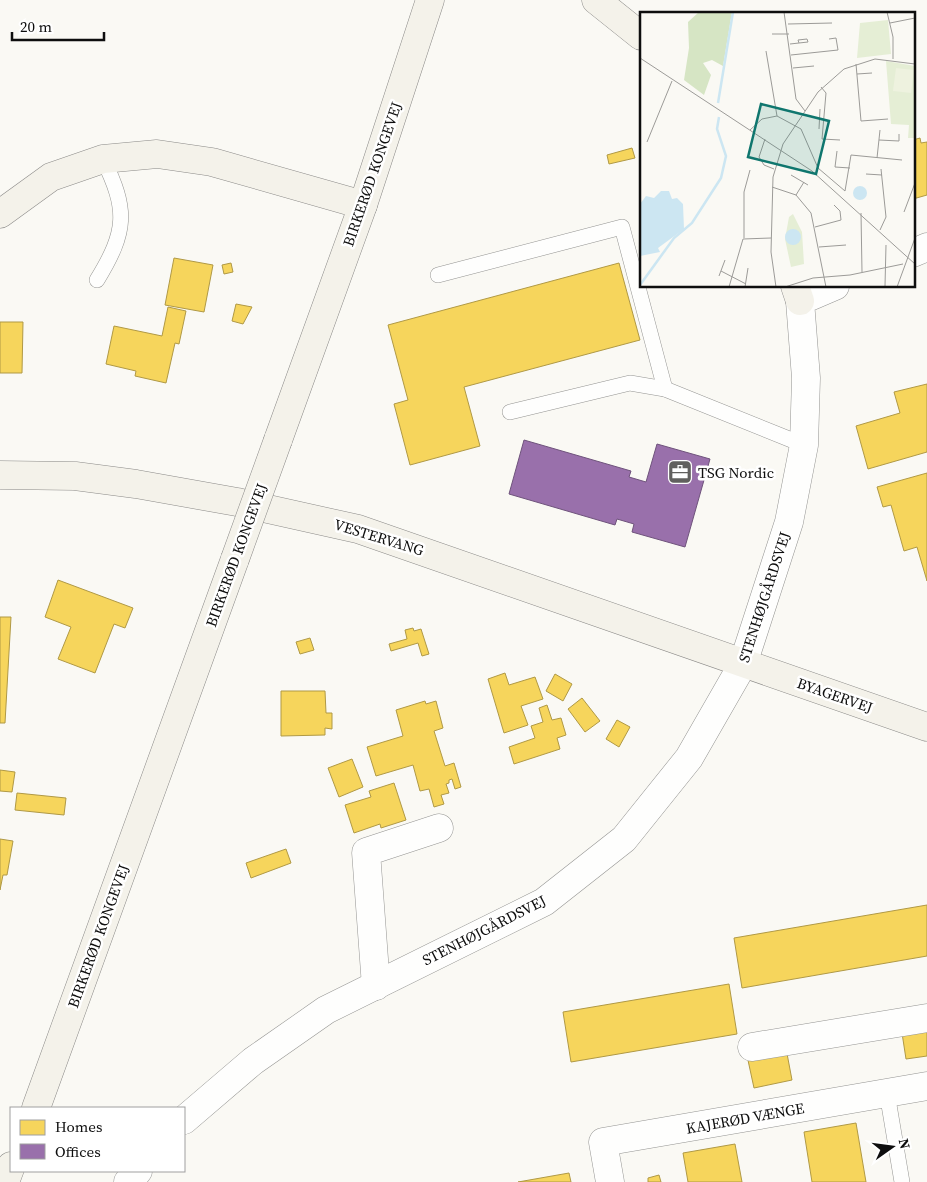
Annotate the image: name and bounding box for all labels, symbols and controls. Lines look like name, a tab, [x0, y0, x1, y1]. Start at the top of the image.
scale bar	[12, 10, 105, 42]
inset map	[640, 12, 914, 288]
text: 20 m	[20, 16, 52, 37]
street label: BIRKERØD KONGEVEJ	[337, 99, 407, 249]
office icon: TSG Nordic	[667, 459, 693, 485]
place label: TSG Nordic	[698, 462, 774, 483]
street label: BIRKERØD KONGEVEJ	[200, 480, 272, 630]
street label: VESTERVANG	[332, 513, 426, 561]
street label: STENHØJGÅRDSVEJ	[733, 529, 795, 665]
street label: BYAGERVEJ	[794, 672, 876, 718]
street label: BIRKERØD KONGEVEJ	[62, 861, 134, 1011]
street label: STENHØJGÅRDSVEJ	[419, 890, 550, 970]
street label: KAJERØD VÆNGE	[684, 1097, 806, 1139]
legend	[10, 1107, 185, 1172]
text: Homes	[55, 1116, 102, 1137]
north arrow	[867, 1122, 917, 1172]
text: N	[894, 1136, 916, 1151]
text: Offices	[55, 1141, 101, 1162]

